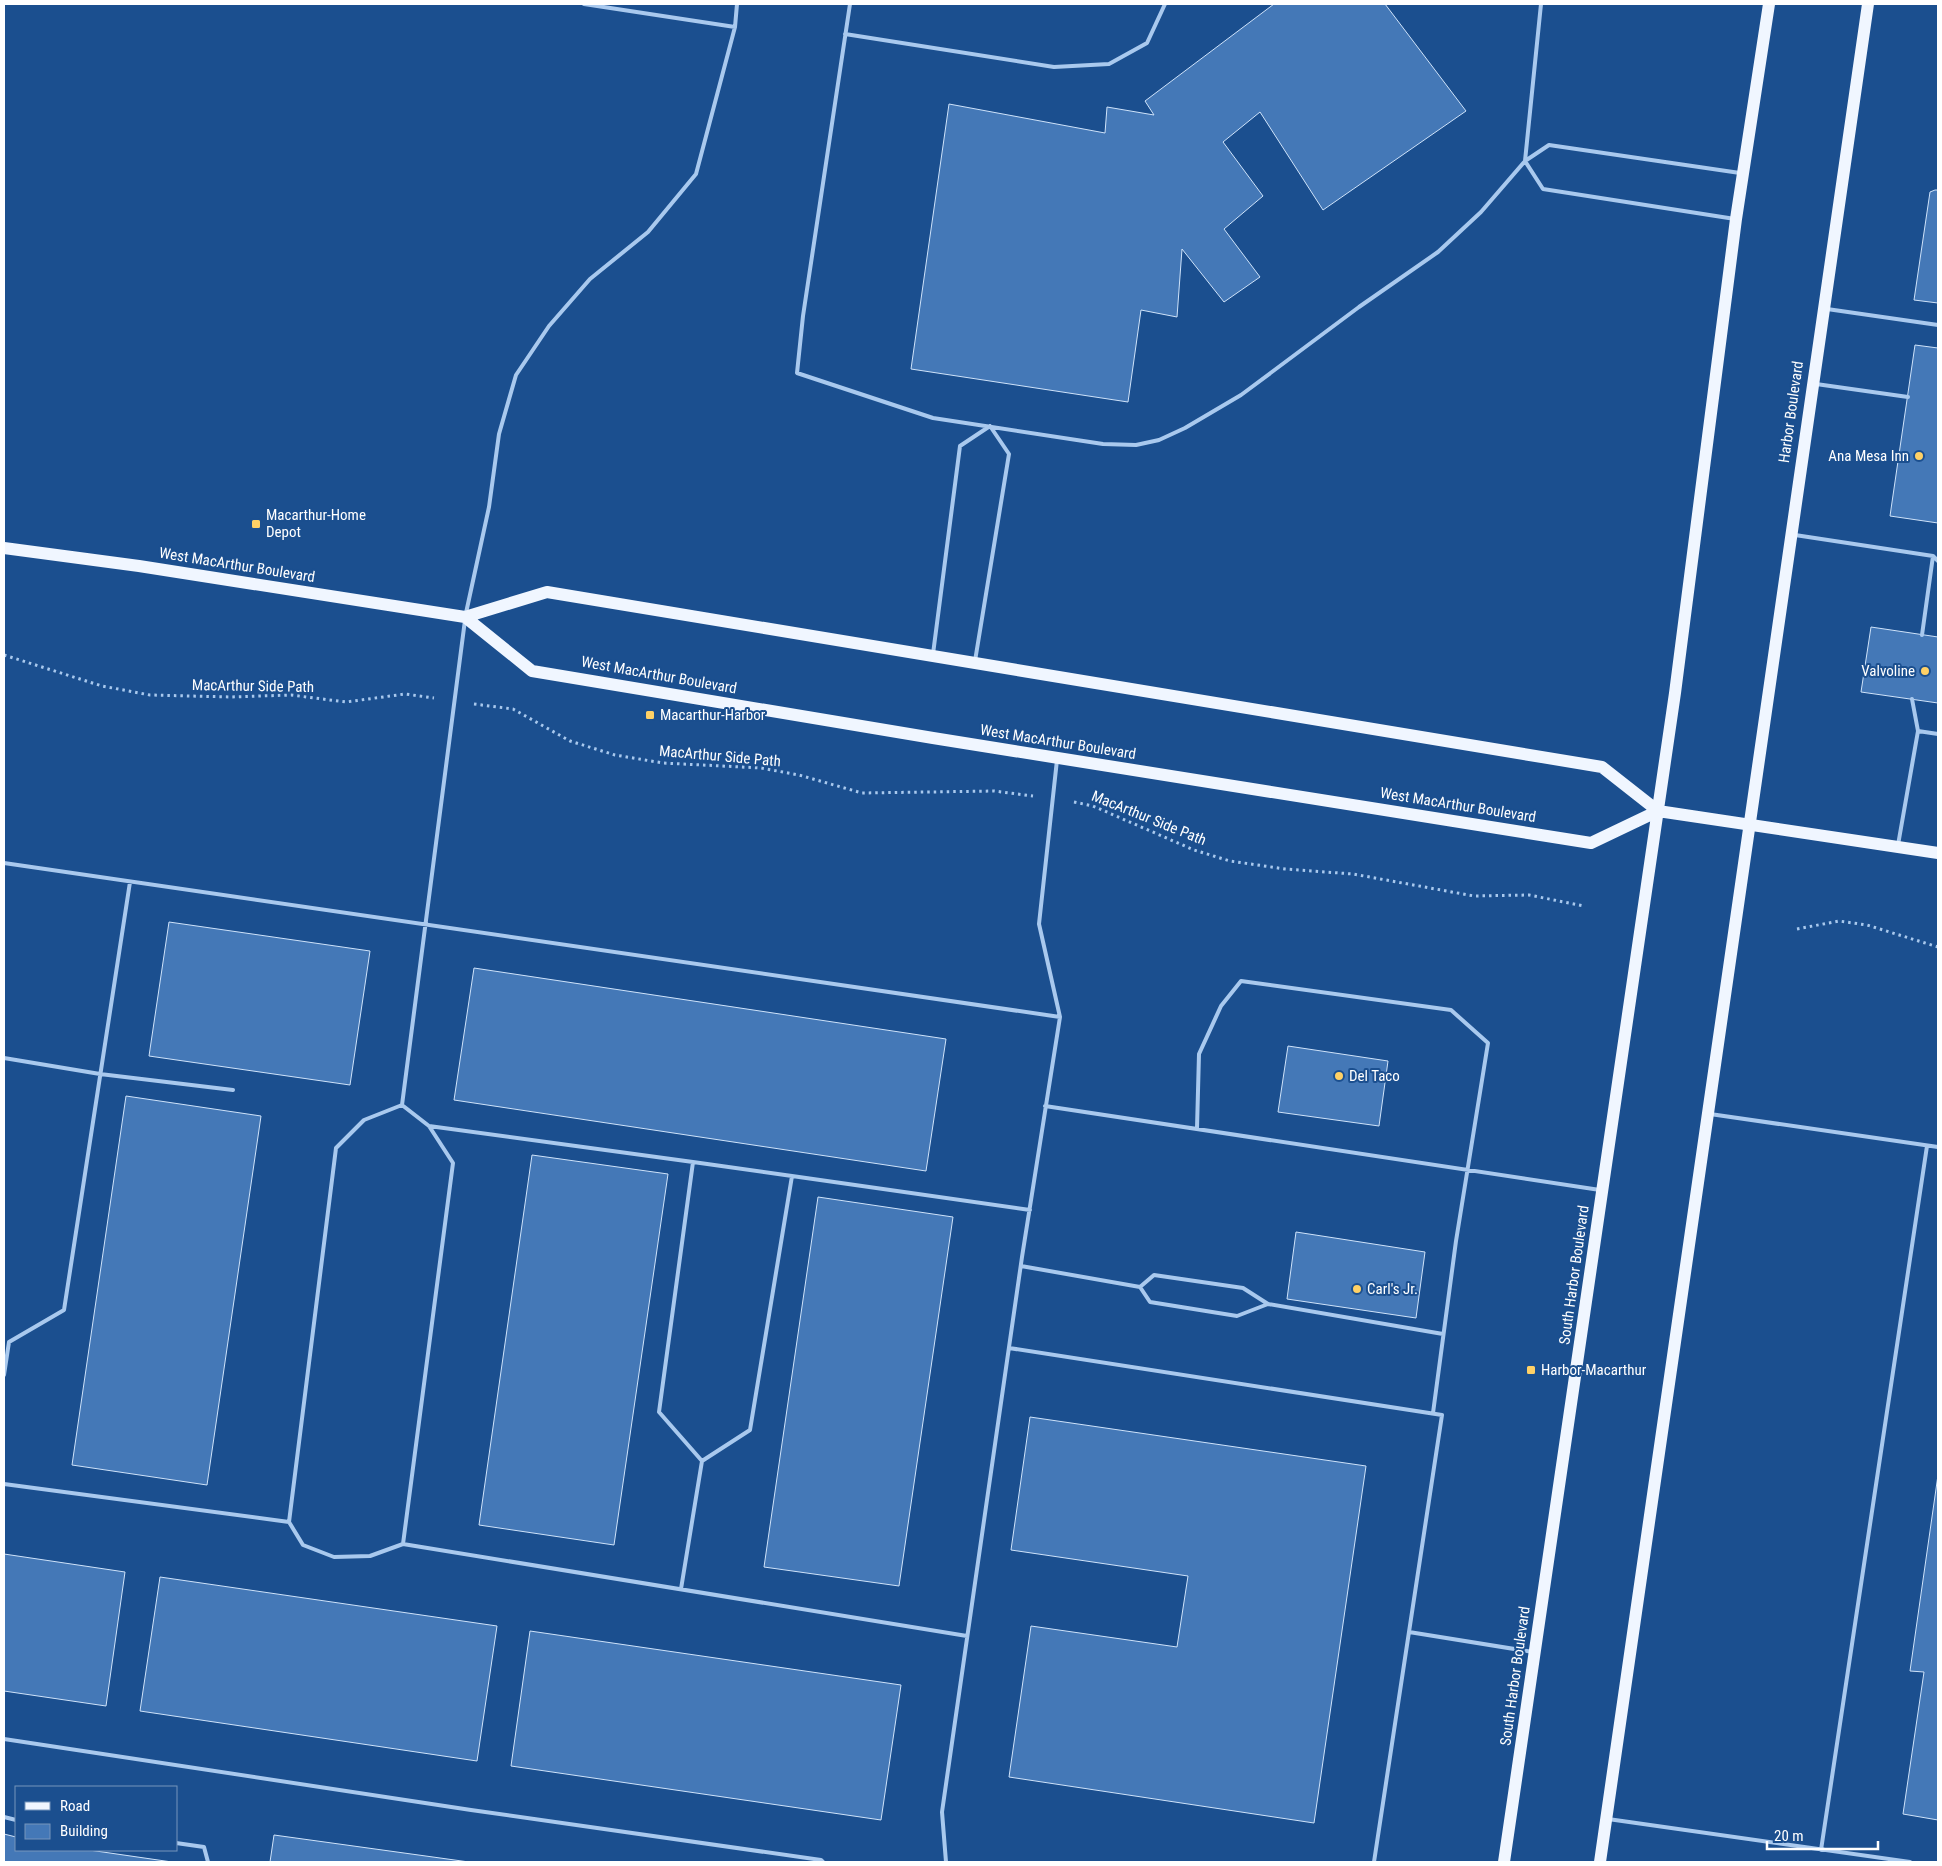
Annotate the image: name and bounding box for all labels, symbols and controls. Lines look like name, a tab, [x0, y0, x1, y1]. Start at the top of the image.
street label: Harbor Boulevard	[1775, 360, 1807, 464]
place label: Ana Mesa Inn	[1828, 447, 1909, 465]
marker: Ana Mesa Inn	[1913, 450, 1925, 462]
place label: Macarthur-Home Depot	[266, 506, 366, 541]
marker: Macarthur-Home Depot	[250, 518, 262, 530]
street label: West MacArthur Boulevard	[158, 544, 316, 586]
street label: West MacArthur Boulevard	[580, 652, 738, 698]
place label: Valvoline	[1861, 662, 1915, 680]
marker: Valvoline	[1919, 665, 1931, 677]
street label: MacArthur Side Path	[192, 676, 314, 696]
place label: Macarthur-Harbor	[660, 706, 766, 724]
marker: Macarthur-Harbor	[644, 709, 656, 721]
street label: West MacArthur Boulevard	[979, 721, 1137, 763]
street label: MacArthur Side Path	[658, 742, 782, 770]
street label: West MacArthur Boulevard	[1379, 784, 1537, 826]
street label: MacArthur Side Path	[1089, 787, 1209, 849]
place label: Del Taco	[1349, 1067, 1400, 1085]
marker: Del Taco	[1333, 1070, 1345, 1082]
street label: South Harbor Boulevard	[1555, 1204, 1593, 1346]
place label: Carl's Jr.	[1367, 1280, 1418, 1298]
marker: Carl's Jr.	[1351, 1283, 1363, 1295]
place label: Harbor-Macarthur	[1541, 1361, 1647, 1379]
marker: Harbor-Macarthur	[1525, 1364, 1537, 1376]
street label: South Harbor Boulevard	[1496, 1605, 1534, 1747]
legend	[15, 1786, 178, 1851]
text: Road	[60, 1797, 90, 1815]
scale bar	[1767, 1818, 1878, 1850]
text: Building	[60, 1822, 108, 1840]
text: 20 m	[1774, 1827, 1804, 1845]

